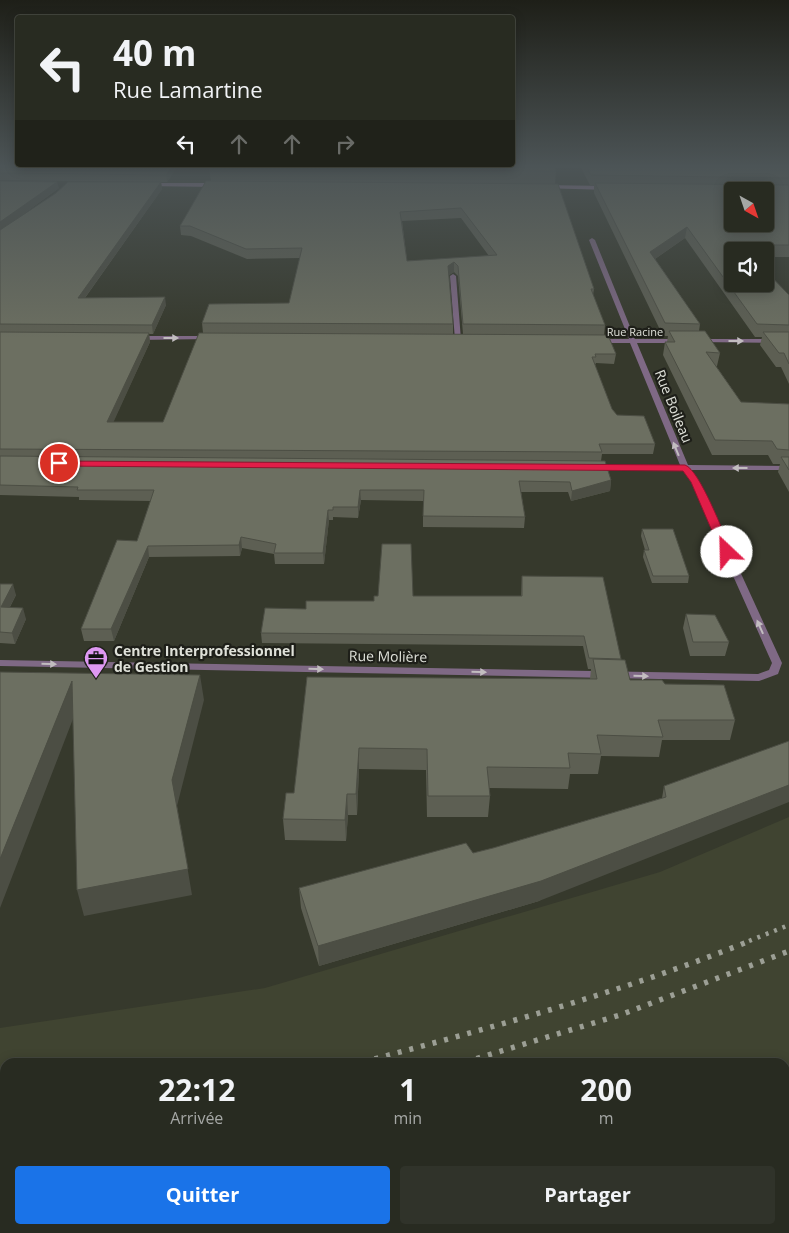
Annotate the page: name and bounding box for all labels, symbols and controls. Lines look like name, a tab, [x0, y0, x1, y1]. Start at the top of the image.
text: 40 m	[113, 29, 196, 76]
icon: left	[30, 35, 95, 100]
text: Rue Lamartine	[113, 74, 263, 104]
icon: left	[172, 130, 200, 158]
icon: ahead	[225, 130, 253, 158]
icon: ahead	[278, 130, 306, 158]
icon: right	[331, 130, 359, 158]
north arrow	[724, 182, 774, 232]
map controls	[724, 182, 774, 292]
button: sound	[724, 242, 774, 292]
street label: Rue Racine	[607, 324, 663, 339]
one-way arrow	[163, 334, 179, 342]
one-way arrow	[728, 337, 744, 345]
street label: Rue Boileau	[651, 367, 697, 445]
one-way arrow	[672, 441, 680, 456]
pin	[38, 442, 80, 484]
icon: arrive	[45, 449, 73, 477]
one-way arrow	[732, 464, 748, 472]
position arrow	[700, 525, 752, 577]
one-way arrow	[756, 620, 764, 634]
place label: Centre Interprofessionnel de Gestion	[114, 641, 295, 676]
office icon: Centre Interprofessionnel de Gestion	[83, 645, 109, 679]
street label: Rue Molière	[349, 646, 427, 666]
one-way arrow	[41, 660, 57, 668]
one-way arrow	[308, 665, 324, 673]
one-way arrow	[471, 669, 487, 677]
one-way arrow	[633, 672, 649, 680]
text: 22:12	[158, 1069, 235, 1110]
text: 1	[399, 1069, 416, 1110]
text: 200	[580, 1069, 632, 1110]
text: Arrivée	[170, 1107, 223, 1129]
text: min	[394, 1107, 422, 1129]
text: m	[599, 1107, 614, 1129]
button: Quitter	[15, 1166, 390, 1224]
button: Partager	[400, 1166, 775, 1224]

